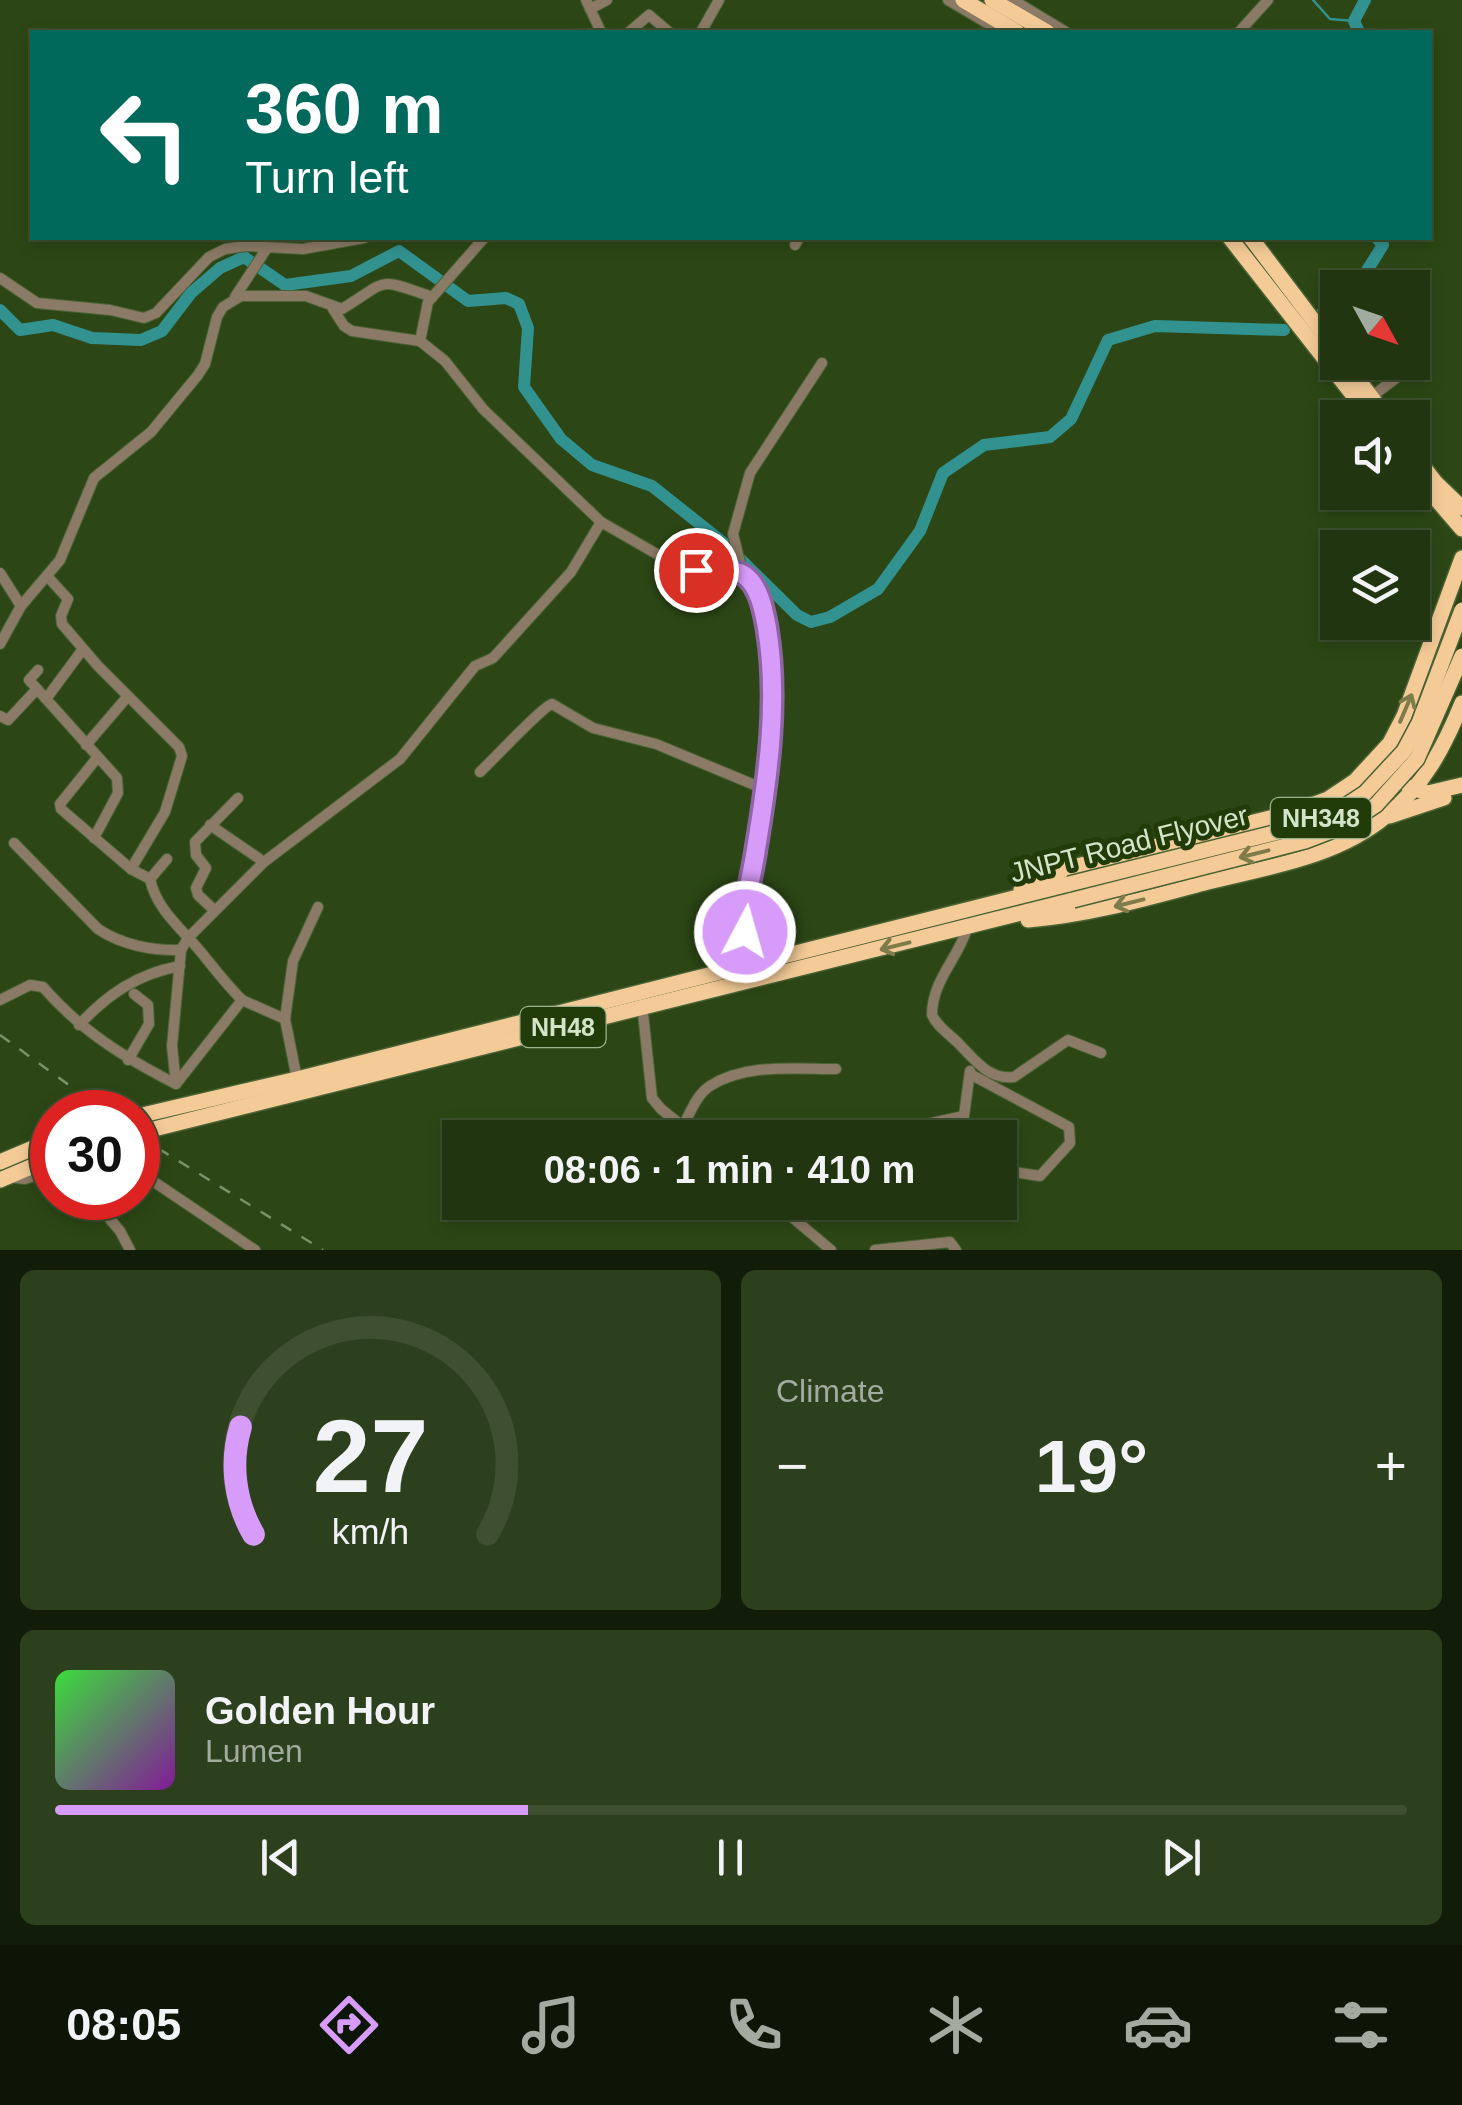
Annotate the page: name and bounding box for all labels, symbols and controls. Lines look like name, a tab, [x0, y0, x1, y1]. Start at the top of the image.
icon: left	[80, 70, 210, 200]
text: 360 m	[245, 70, 443, 148]
text: Turn left	[245, 152, 408, 203]
north arrow	[1320, 270, 1430, 380]
map controls	[1320, 270, 1430, 640]
button: sound	[1320, 400, 1430, 510]
pin	[654, 528, 739, 613]
button: layers	[1320, 530, 1430, 640]
icon: arrive	[669, 543, 724, 598]
one-way arrow	[1399, 694, 1417, 724]
road number: NH348	[1271, 798, 1371, 838]
street label: JNPT Road Flyover	[1007, 799, 1251, 889]
one-way arrow	[1239, 846, 1270, 865]
position arrow	[693, 880, 797, 984]
one-way arrow	[1114, 894, 1145, 913]
one-way arrow	[880, 938, 912, 956]
road number: NH48	[520, 1007, 606, 1047]
speed limit sign: 30	[30, 1090, 160, 1220]
text: 08:06 · 1 min · 410 m	[544, 1149, 915, 1191]
text: Climate	[776, 1373, 884, 1409]
text: 27	[313, 1398, 428, 1514]
text: 19°	[1035, 1424, 1148, 1508]
text: −	[776, 1435, 808, 1497]
text: +	[1375, 1435, 1407, 1497]
text: km/h	[332, 1512, 409, 1552]
text: Golden Hour	[205, 1690, 435, 1732]
text: Lumen	[205, 1733, 303, 1769]
icon: previous	[253, 1830, 308, 1885]
icon: pause	[703, 1830, 758, 1885]
icon: next	[1154, 1830, 1209, 1885]
icon: directions	[314, 1990, 384, 2060]
icon: music	[516, 1990, 586, 2060]
icon: phone	[719, 1990, 789, 2060]
icon: climate	[921, 1990, 991, 2060]
icon: car	[1123, 1990, 1193, 2060]
icon: filters	[1326, 1990, 1396, 2060]
text: 08:05	[66, 1999, 181, 2050]

